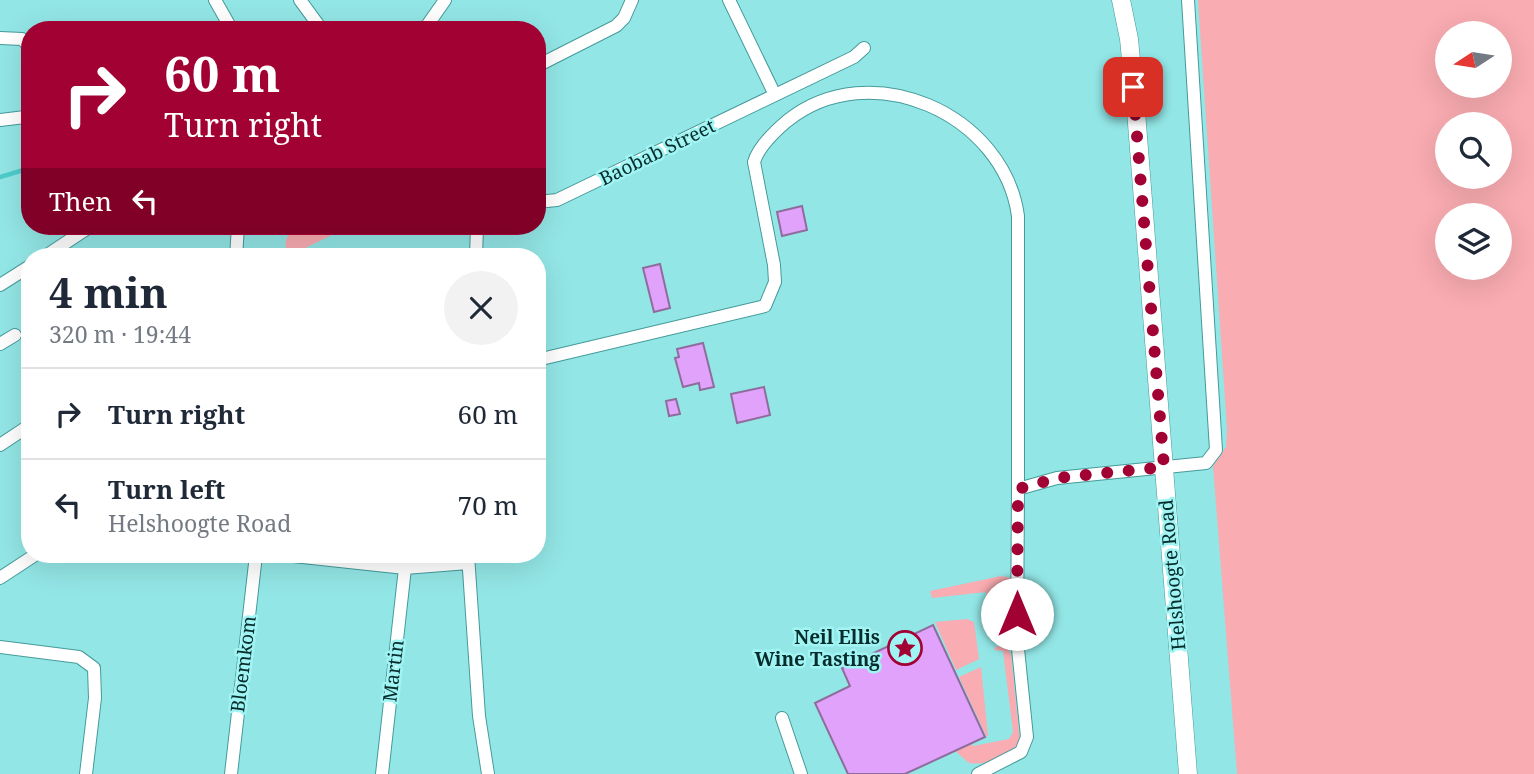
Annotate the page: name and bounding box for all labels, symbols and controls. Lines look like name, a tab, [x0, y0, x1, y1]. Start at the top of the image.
north arrow	[1435, 21, 1512, 98]
map controls	[1435, 21, 1512, 280]
text: 60 m	[164, 40, 280, 106]
icon: right	[49, 49, 140, 140]
pin	[1103, 57, 1163, 117]
icon: arrive	[1114, 68, 1152, 106]
text: Turn right	[164, 103, 322, 146]
button: search	[1435, 112, 1512, 189]
street label: Baobab Street	[595, 113, 720, 191]
icon: left	[126, 182, 164, 220]
text: Then	[49, 183, 112, 219]
button: layers	[1435, 203, 1512, 280]
text: 4 min	[49, 263, 168, 320]
button: close	[444, 271, 518, 345]
text: 320 m · 19:44	[49, 318, 191, 350]
icon: right	[49, 395, 87, 433]
text: Turn right	[108, 396, 245, 432]
text: 60 m	[458, 396, 518, 432]
text: Turn left	[108, 471, 225, 507]
icon: left	[49, 486, 87, 524]
text: 70 m	[458, 487, 518, 523]
street label: Helshoogte Road	[1152, 498, 1192, 652]
text: Helshoogte Road	[108, 507, 291, 539]
position arrow	[980, 577, 1054, 651]
street label: Bloemkom	[224, 614, 262, 714]
place label: Neil Ellis Wine Tasting	[754, 624, 880, 672]
place icon: Neil Ellis Wine Tasting	[886, 629, 924, 667]
street label: Martin	[376, 638, 410, 704]

